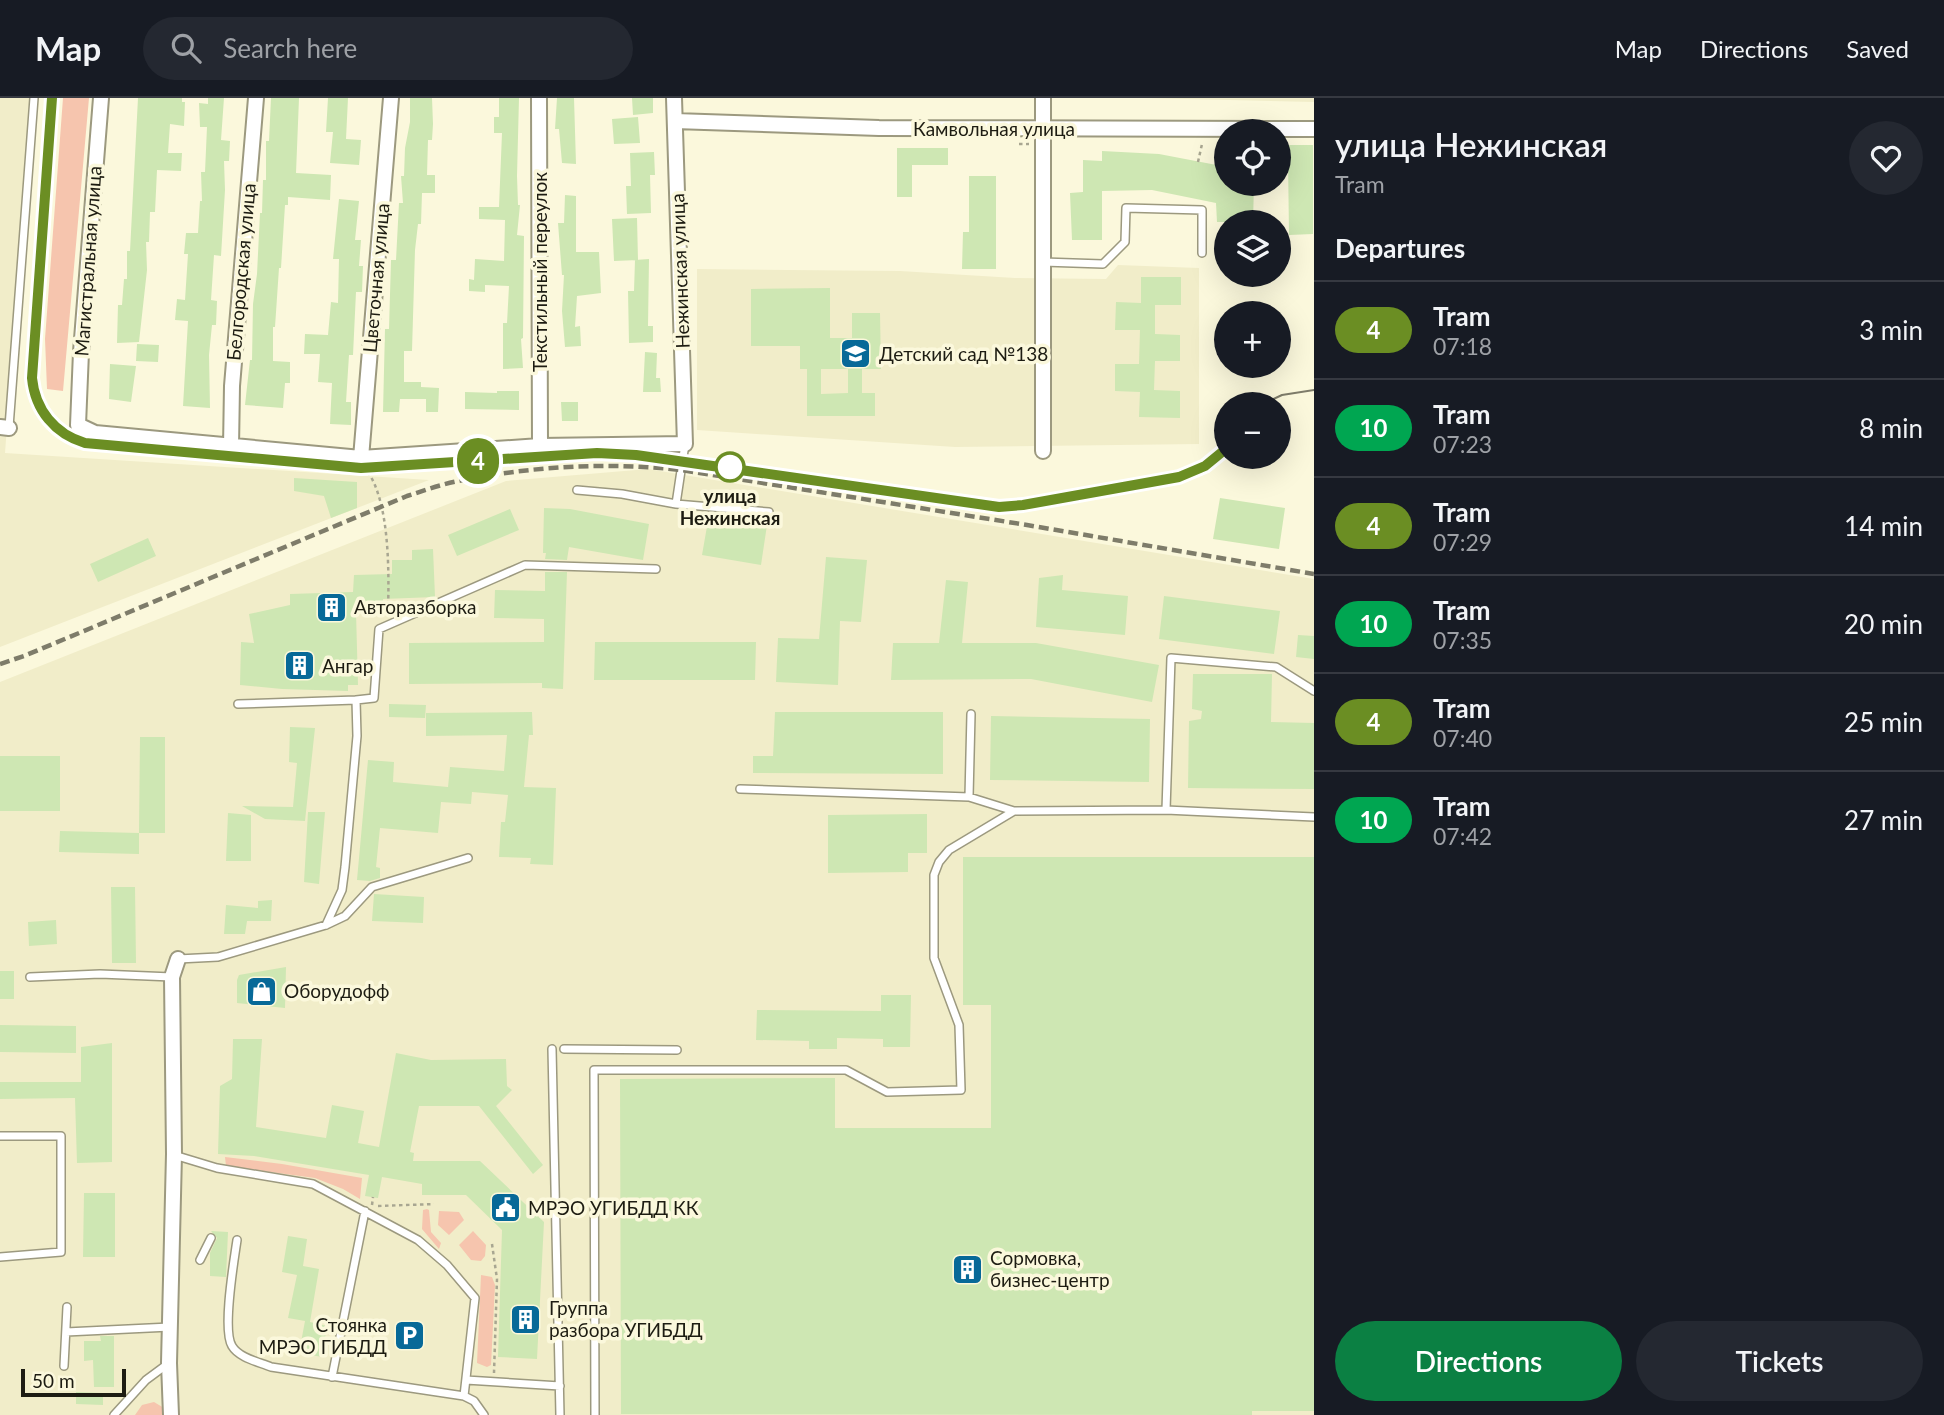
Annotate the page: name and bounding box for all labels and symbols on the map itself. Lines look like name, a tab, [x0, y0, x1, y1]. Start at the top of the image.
street label: Камвольная улица	[913, 117, 1075, 140]
street label: Магистральная улица	[69, 165, 106, 357]
street label: Текстильный переулок	[528, 172, 551, 372]
street label: Белгородская улица	[221, 182, 260, 362]
street label: Нежинская улица	[665, 193, 694, 349]
street label: Цветочная улица	[358, 202, 393, 354]
school or university icon: Детский сад №138	[839, 337, 873, 371]
place label: Детский сад №138	[879, 342, 1048, 365]
line badge: 4	[455, 438, 501, 484]
marker: улица Нежинская	[715, 452, 745, 482]
place label: улица Нежинская	[680, 484, 780, 529]
building icon: Авторазборка	[314, 590, 348, 624]
place label: Авторазборка	[354, 595, 476, 618]
building icon: Ангар	[282, 649, 316, 683]
place label: Ангар	[322, 654, 373, 677]
shop icon: Оборудофф	[244, 974, 278, 1008]
place label: Оборудофф	[284, 979, 389, 1002]
public building icon: МРЭО УГИБДД КК	[488, 1191, 522, 1225]
place label: МРЭО УГИБДД КК	[528, 1196, 699, 1219]
place label: Сормовка, бизнес-центр	[990, 1246, 1110, 1291]
building icon: Сормовка, бизнес-центр	[950, 1252, 984, 1286]
place label: Группа разбора УГИБДД	[549, 1296, 703, 1341]
building icon: Группа разбора УГИБДД	[509, 1302, 543, 1336]
place label: Стоянка МРЭО ГИБДД	[259, 1313, 387, 1358]
parking icon: Стоянка МРЭО ГИБДД	[393, 1319, 427, 1353]
scale bar	[21, 1366, 126, 1398]

